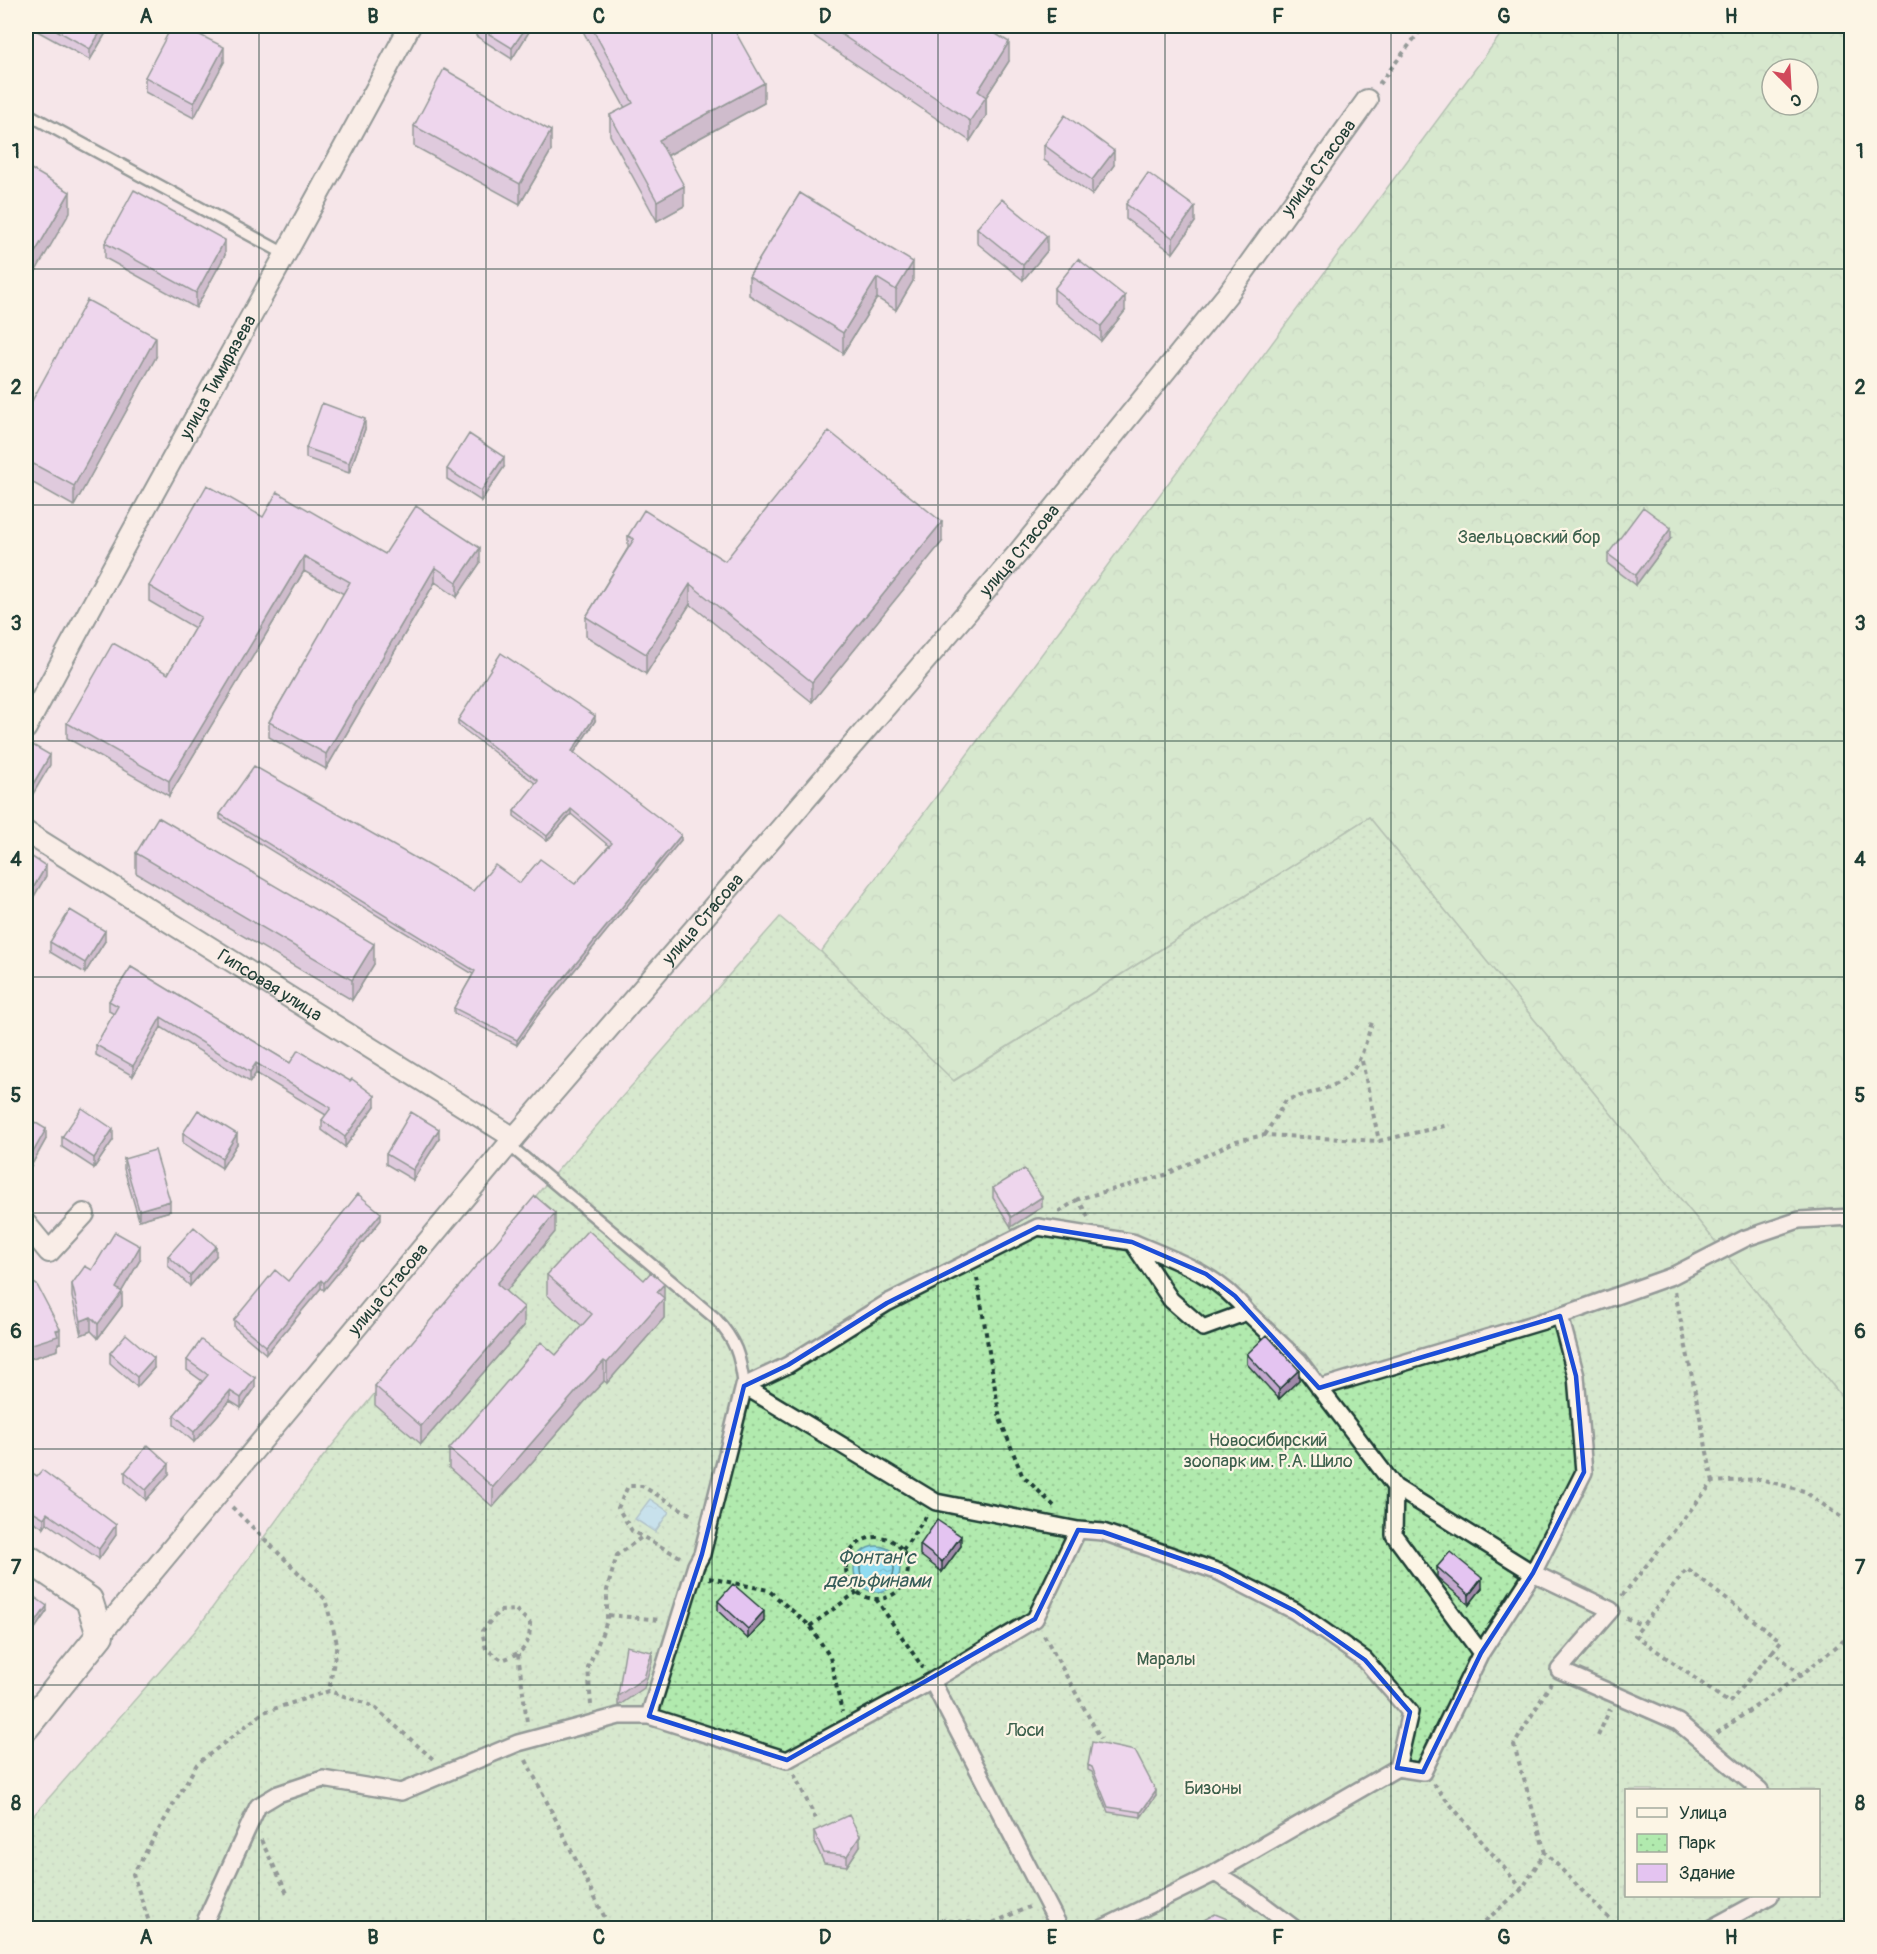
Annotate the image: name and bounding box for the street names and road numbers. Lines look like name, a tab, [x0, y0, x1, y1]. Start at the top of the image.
street label: улица Стасова	[1276, 115, 1361, 221]
street label: улица Тимирязева	[174, 311, 261, 444]
street label: улица Стасова	[974, 499, 1064, 602]
street label: улица Стасова	[656, 868, 748, 970]
street label: Гипсовая улица	[213, 944, 327, 1026]
street label: улица Стасова	[342, 1238, 433, 1341]

